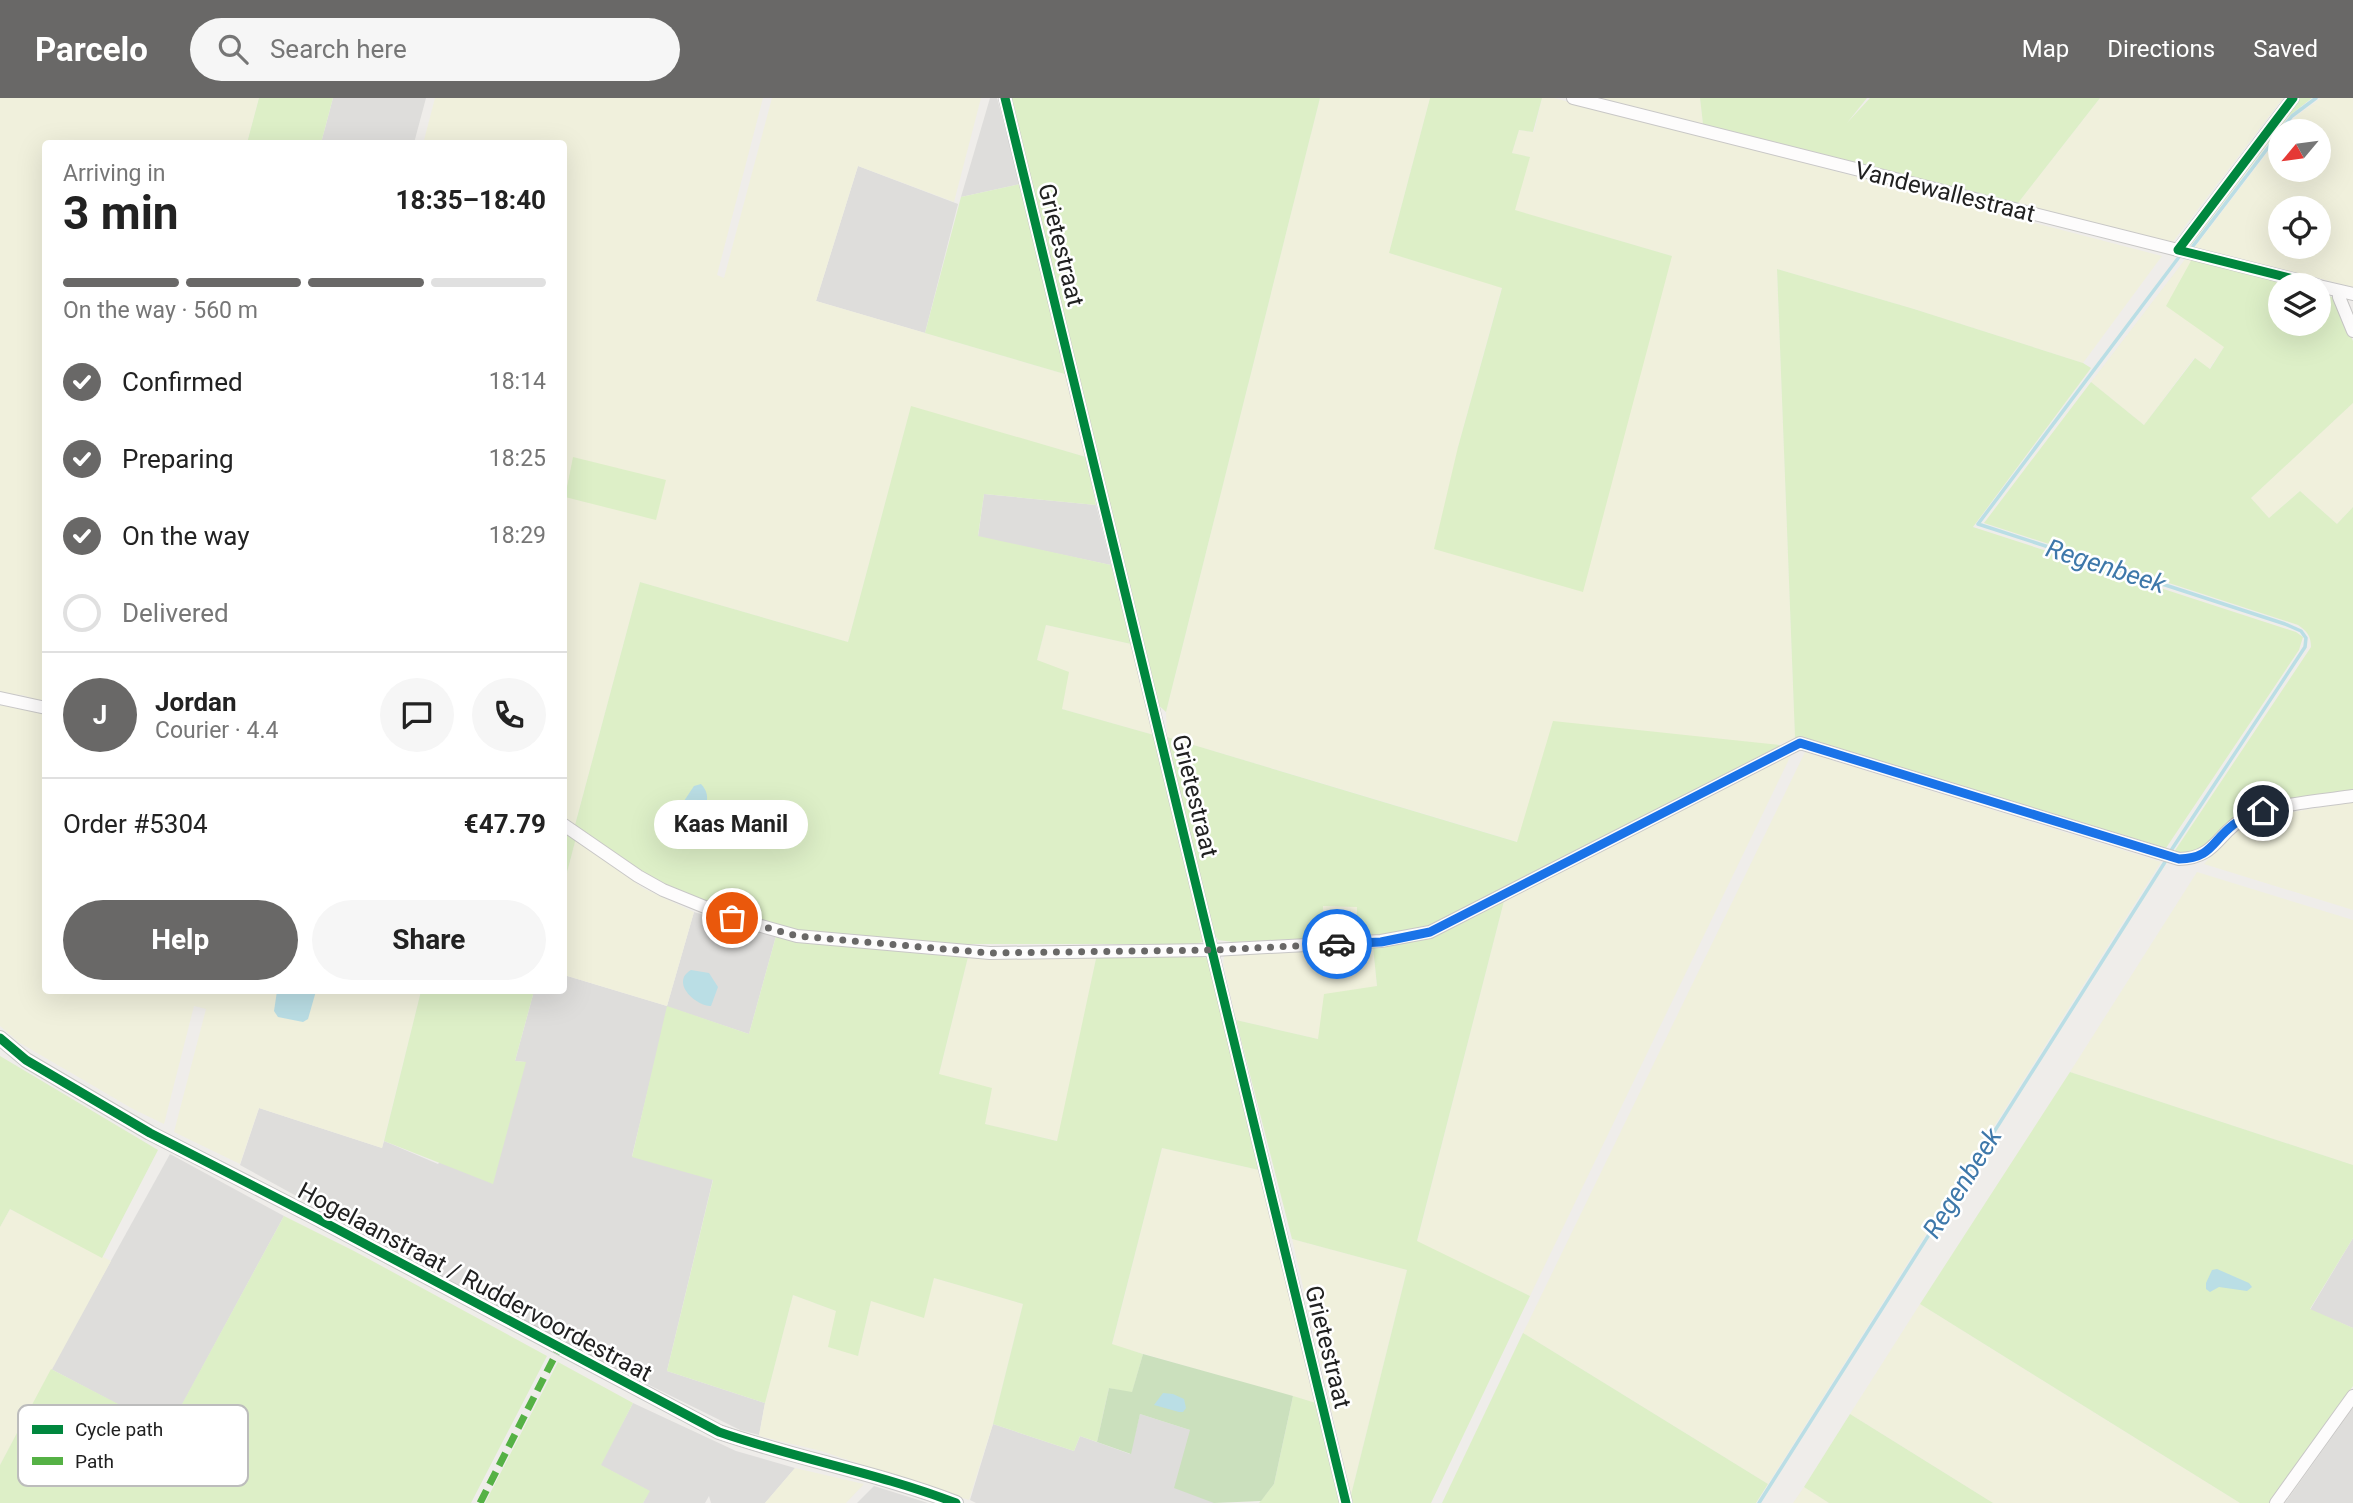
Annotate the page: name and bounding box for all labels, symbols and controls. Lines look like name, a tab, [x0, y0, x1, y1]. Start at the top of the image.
search box	[190, 18, 680, 81]
text: Parcelo	[35, 30, 148, 69]
icon: search	[214, 30, 252, 68]
text: Search here	[270, 34, 407, 64]
text: Map	[2022, 35, 2069, 63]
text: Directions	[2107, 35, 2215, 63]
text: Saved	[2253, 35, 2318, 63]
north arrow	[2268, 119, 2331, 182]
map controls	[2268, 119, 2331, 336]
street label: Vandewallestraat	[1852, 156, 2038, 228]
text: Arriving in	[63, 160, 166, 187]
street label: Grietestraat	[1032, 181, 1090, 309]
text: 18:35–18:40	[396, 185, 546, 215]
text: 3 min	[63, 186, 179, 240]
button: locate	[2268, 196, 2331, 259]
button: layers	[2268, 273, 2331, 336]
text: On the way · 560 m	[63, 297, 258, 324]
icon: check	[63, 363, 101, 401]
text: Confirmed	[122, 367, 243, 397]
text: 18:14	[489, 368, 546, 395]
icon: check	[63, 440, 101, 478]
text: Preparing	[122, 444, 234, 474]
text: 18:25	[489, 445, 546, 472]
icon: check	[63, 517, 101, 555]
text: On the way	[122, 521, 250, 551]
text: 18:29	[489, 522, 546, 549]
water label: Regenbeek	[2042, 533, 2171, 600]
text: Delivered	[122, 598, 229, 628]
button: chat	[380, 678, 454, 752]
button: phone	[472, 678, 546, 752]
text: Jordan	[155, 687, 237, 717]
text: J	[93, 700, 107, 730]
text: Courier · 4.4	[155, 717, 278, 744]
street label: Grietestraat	[1166, 732, 1224, 860]
pin	[2233, 781, 2293, 841]
icon: home	[2244, 792, 2282, 830]
callout: Kaas Manil	[655, 799, 809, 848]
text: Order #5304	[63, 809, 208, 839]
text: €47.79	[464, 809, 546, 839]
text: Kaas Manil	[674, 811, 788, 838]
pin	[702, 888, 762, 948]
icon: bag	[713, 899, 751, 937]
button: Help	[63, 900, 298, 980]
button: Share	[312, 900, 546, 980]
courier	[1302, 909, 1372, 979]
icon: car	[1318, 925, 1356, 963]
water label: Regenbeek	[1916, 1121, 2008, 1244]
street label: Hogelaanstraat / Ruddervoordestraat	[293, 1176, 657, 1388]
street label: Grietestraat	[1299, 1283, 1357, 1411]
legend	[18, 1405, 248, 1486]
text: Cycle path	[75, 1418, 163, 1441]
text: Path	[75, 1450, 114, 1473]

